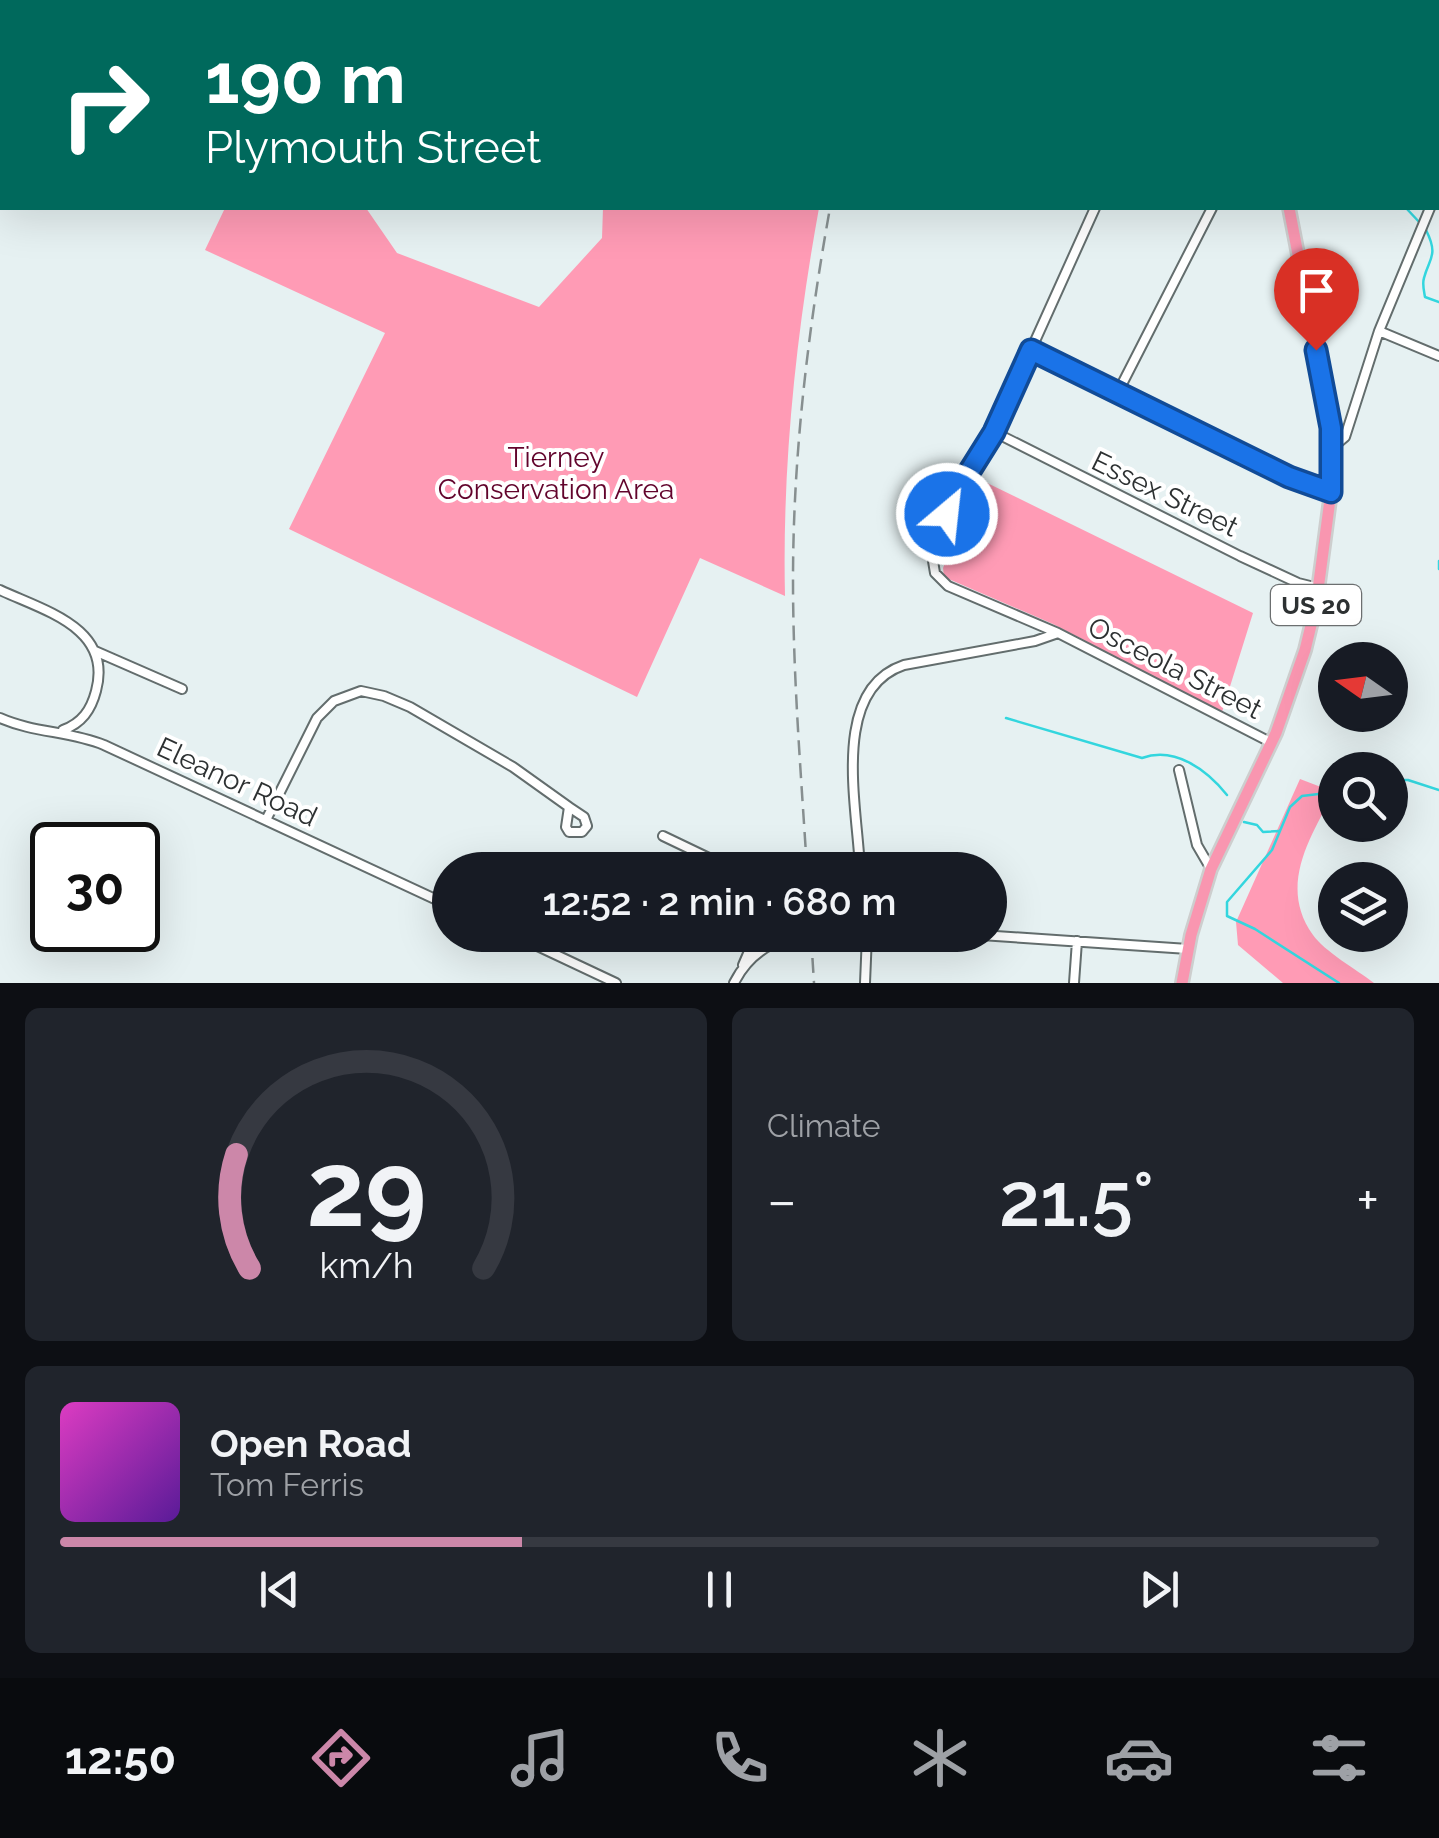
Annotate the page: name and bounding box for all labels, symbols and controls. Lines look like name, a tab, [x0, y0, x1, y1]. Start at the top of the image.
text: 190 m	[205, 37, 406, 119]
icon: right	[40, 40, 170, 170]
text: Plymouth Street	[205, 121, 541, 174]
pin	[1274, 248, 1359, 351]
icon: arrive	[1289, 263, 1344, 318]
park label: Tierney Conservation Area	[438, 441, 674, 506]
street label: Essex Street	[1086, 444, 1244, 544]
position arrow	[895, 462, 999, 566]
road number: US 20	[1271, 585, 1361, 625]
street label: Osceola Street	[1083, 610, 1268, 726]
north arrow	[1318, 642, 1408, 732]
map controls	[1318, 642, 1408, 952]
street label: Eleanor Road	[152, 731, 322, 833]
button: search	[1318, 752, 1408, 842]
speed limit sign: 30	[30, 822, 160, 952]
button: layers	[1318, 862, 1408, 952]
text: 12:52 · 2 min · 680 m	[543, 879, 896, 924]
text: Climate	[767, 1107, 881, 1144]
text: 29	[306, 1128, 426, 1250]
text: 21.5°	[999, 1155, 1154, 1244]
text: −	[767, 1168, 797, 1233]
text: +	[1356, 1168, 1379, 1233]
text: km/h	[319, 1244, 413, 1286]
text: Open Road	[210, 1421, 411, 1466]
text: Tom Ferris	[210, 1466, 364, 1503]
icon: previous	[252, 1562, 307, 1617]
icon: pause	[692, 1562, 747, 1617]
icon: next	[1132, 1562, 1187, 1617]
icon: directions	[306, 1723, 376, 1793]
icon: music	[505, 1723, 575, 1793]
icon: phone	[705, 1723, 775, 1793]
icon: climate	[905, 1723, 975, 1793]
icon: car	[1104, 1723, 1174, 1793]
icon: filters	[1304, 1723, 1374, 1793]
text: 12:50	[65, 1732, 176, 1785]

